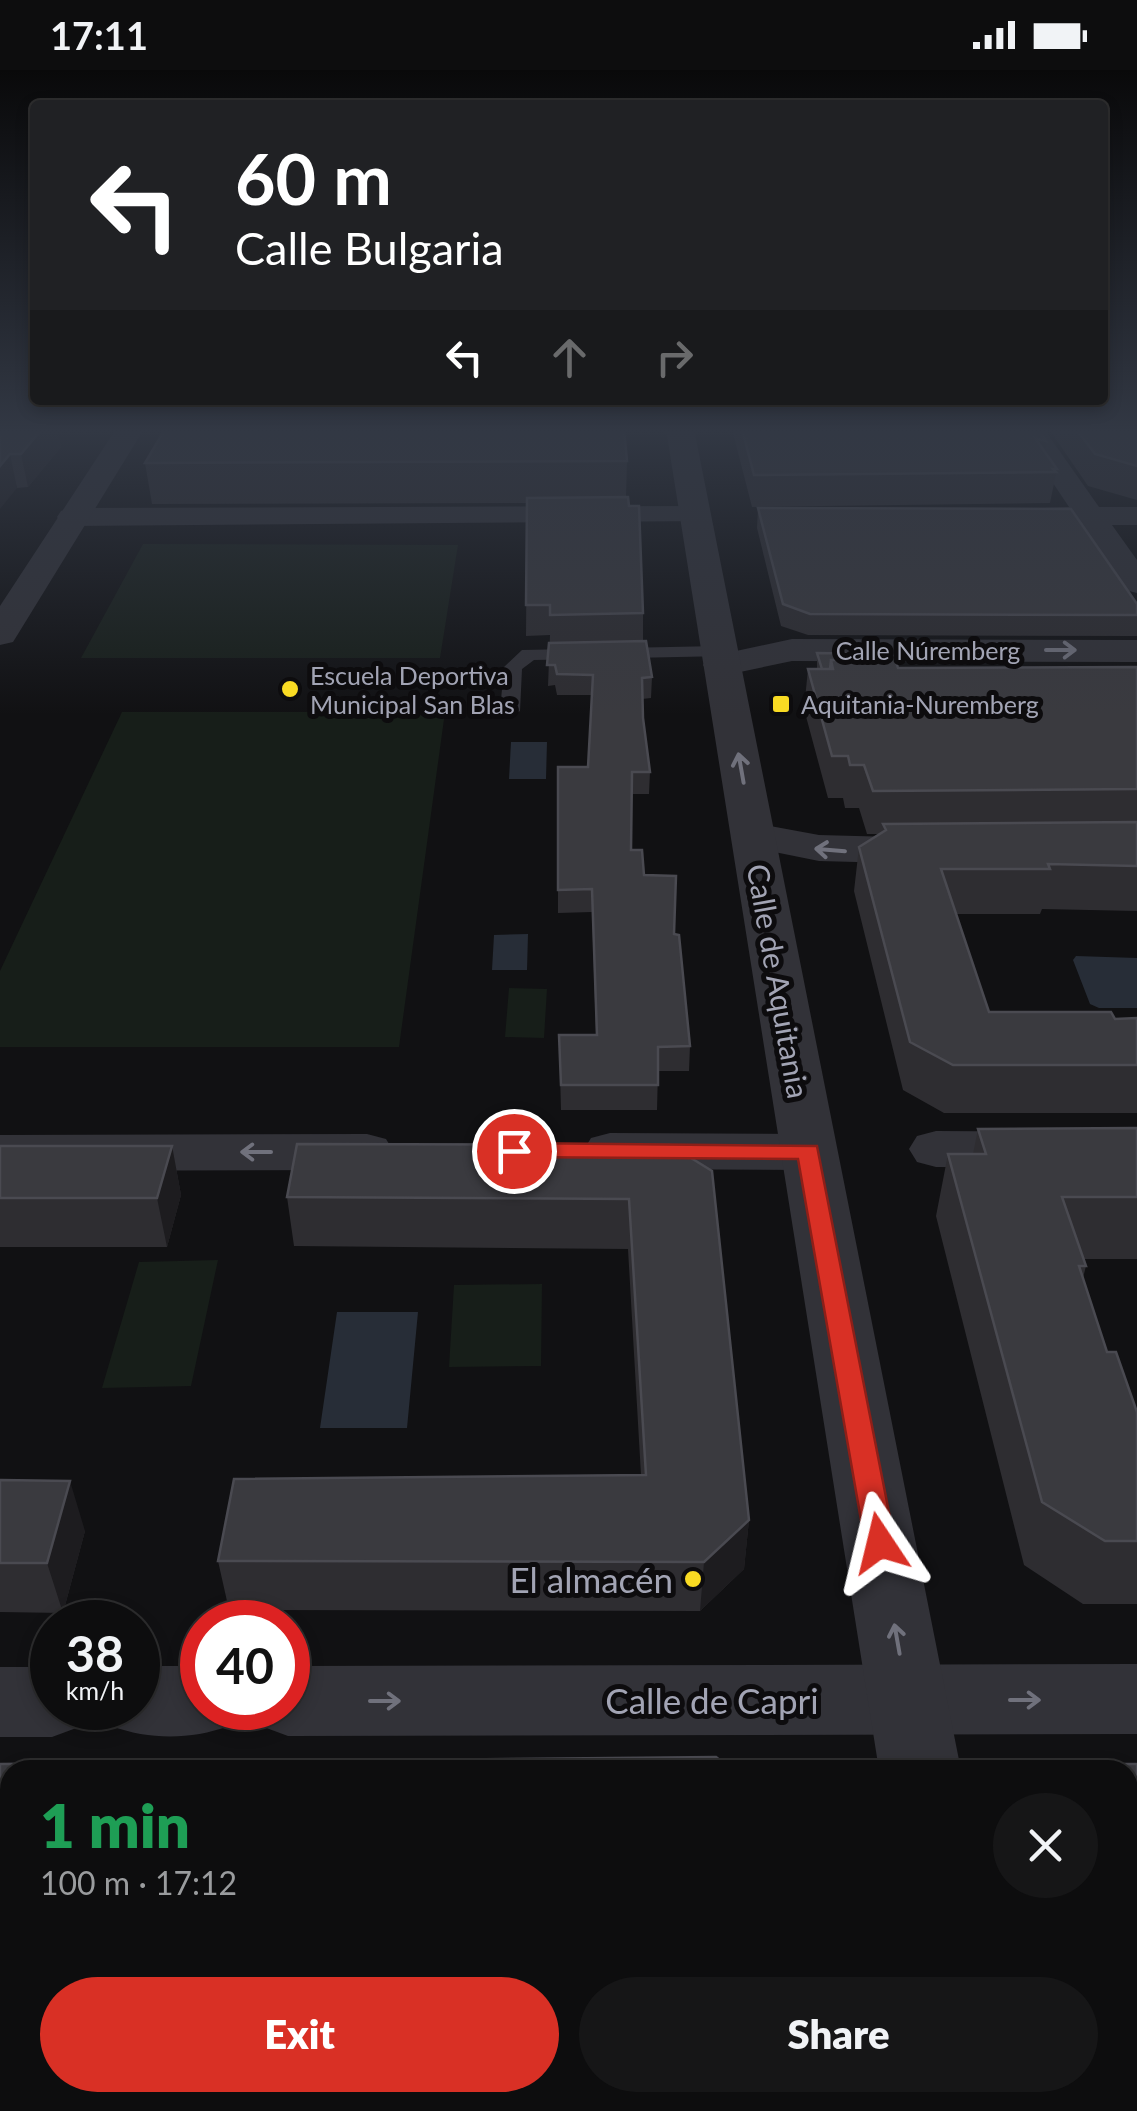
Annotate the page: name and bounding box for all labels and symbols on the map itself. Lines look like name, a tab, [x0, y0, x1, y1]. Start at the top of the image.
street label: Calle Núremberg	[836, 635, 1020, 665]
one-way arrow	[1044, 640, 1077, 660]
place label: Escuela Deportiva Municipal San Blas	[310, 660, 515, 719]
marker: Escuela Deportiva Municipal San Blas	[279, 678, 301, 700]
place label: Aquitania-Nuremberg	[801, 689, 1039, 719]
marker: Aquitania-Nuremberg	[770, 693, 792, 715]
one-way arrow	[731, 753, 750, 785]
one-way arrow	[814, 840, 846, 859]
street label: Calle de Aquitania	[741, 861, 817, 1101]
pin	[472, 1109, 557, 1194]
one-way arrow	[240, 1142, 272, 1162]
position arrow	[828, 1491, 932, 1595]
place label: El almacén	[509, 1558, 673, 1600]
marker: El almacén	[682, 1568, 704, 1590]
speed limit sign: 40	[180, 1600, 310, 1730]
one-way arrow	[887, 1624, 906, 1656]
street label: Calle de Capri	[605, 1679, 819, 1721]
one-way arrow	[1008, 1690, 1040, 1710]
one-way arrow	[368, 1692, 400, 1710]

